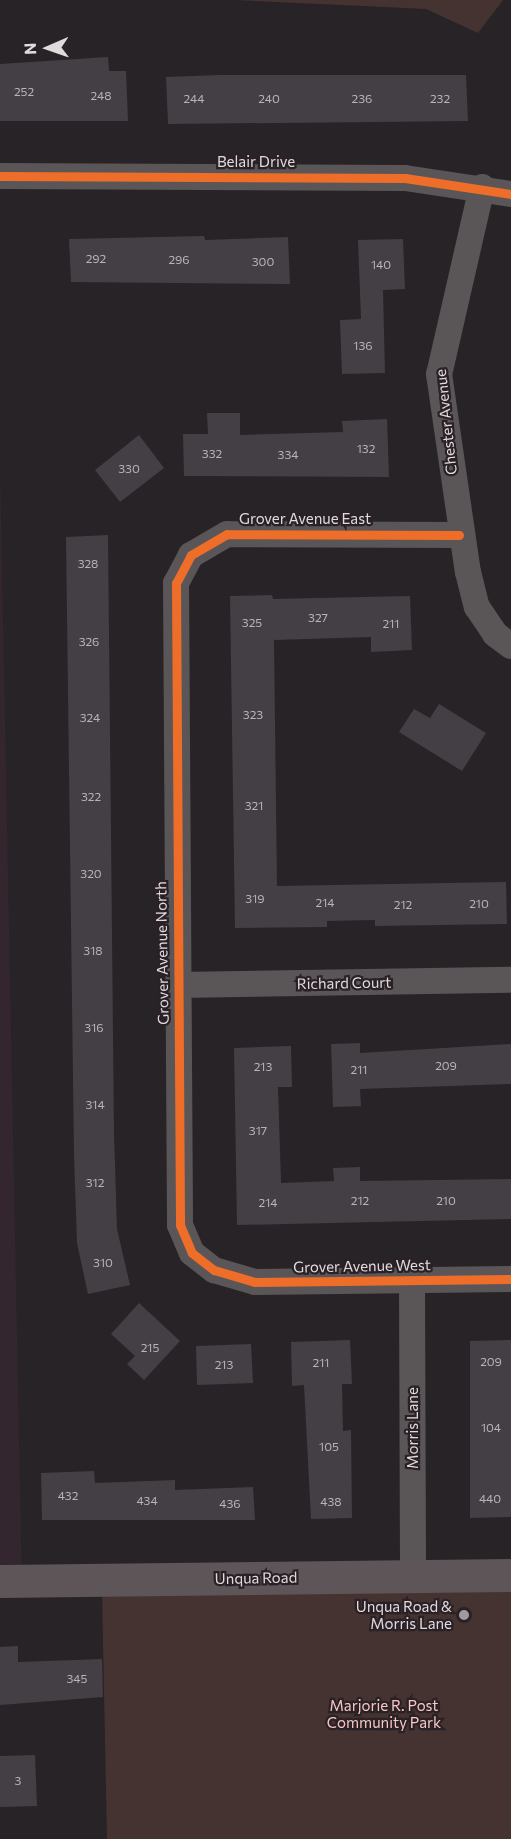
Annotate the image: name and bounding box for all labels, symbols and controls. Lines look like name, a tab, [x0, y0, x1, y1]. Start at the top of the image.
north arrow	[18, 18, 78, 78]
text: N	[20, 42, 39, 55]
house number: 252	[14, 85, 34, 99]
house number: 248	[91, 89, 111, 103]
house number: 244	[184, 92, 204, 106]
house number: 240	[258, 92, 280, 106]
house number: 236	[352, 92, 372, 106]
house number: 232	[430, 92, 450, 106]
street label: Belair Drive	[217, 153, 295, 171]
house number: 292	[86, 252, 106, 266]
house number: 296	[168, 253, 190, 267]
house number: 300	[252, 255, 274, 269]
house number: 140	[371, 258, 391, 272]
house number: 136	[353, 339, 373, 353]
street label: Chester Avenue	[431, 368, 461, 476]
house number: 132	[357, 442, 375, 456]
house number: 332	[202, 447, 222, 461]
house number: 334	[278, 448, 298, 462]
house number: 330	[118, 462, 140, 476]
street label: Grover Avenue East	[239, 510, 371, 528]
house number: 328	[78, 557, 98, 571]
house number: 327	[308, 611, 328, 625]
house number: 325	[242, 616, 262, 630]
house number: 211	[383, 617, 399, 631]
house number: 326	[79, 635, 99, 649]
house number: 323	[243, 708, 263, 722]
house number: 324	[80, 711, 100, 725]
house number: 322	[81, 790, 101, 804]
house number: 321	[245, 799, 263, 813]
house number: 320	[80, 867, 102, 881]
street label: Grover Avenue North	[152, 881, 172, 1025]
house number: 319	[245, 892, 265, 906]
house number: 214	[316, 896, 334, 910]
house number: 210	[469, 897, 489, 911]
house number: 212	[394, 898, 412, 912]
house number: 318	[83, 944, 103, 958]
street label: Richard Court	[296, 973, 392, 993]
house number: 316	[84, 1021, 104, 1035]
house number: 209	[435, 1059, 457, 1073]
house number: 213	[254, 1060, 272, 1074]
house number: 211	[351, 1063, 367, 1077]
house number: 314	[85, 1098, 105, 1112]
house number: 317	[249, 1124, 267, 1138]
house number: 312	[86, 1176, 104, 1190]
house number: 212	[351, 1194, 369, 1208]
house number: 210	[436, 1194, 456, 1208]
house number: 214	[259, 1196, 277, 1210]
house number: 310	[93, 1256, 113, 1270]
street label: Grover Avenue West	[293, 1256, 431, 1276]
house number: 215	[141, 1341, 159, 1355]
house number: 209	[480, 1355, 502, 1369]
house number: 211	[313, 1356, 329, 1370]
house number: 213	[215, 1358, 233, 1372]
street label: Morris Lane	[404, 1387, 422, 1469]
house number: 104	[481, 1421, 501, 1435]
house number: 105	[319, 1440, 339, 1454]
house number: 432	[58, 1489, 78, 1503]
house number: 440	[479, 1492, 501, 1506]
house number: 434	[136, 1494, 158, 1508]
house number: 438	[320, 1495, 342, 1509]
house number: 436	[219, 1497, 241, 1511]
street label: Unqua Road	[215, 1568, 297, 1588]
place label: Unqua Road & Morris Lane	[356, 1597, 452, 1632]
marker: Unqua Road & Morris Lane	[457, 1608, 471, 1622]
house number: 345	[67, 1672, 87, 1686]
park label: Marjorie R. Post Community Park	[327, 1696, 441, 1731]
house number: 3	[15, 1774, 21, 1788]

